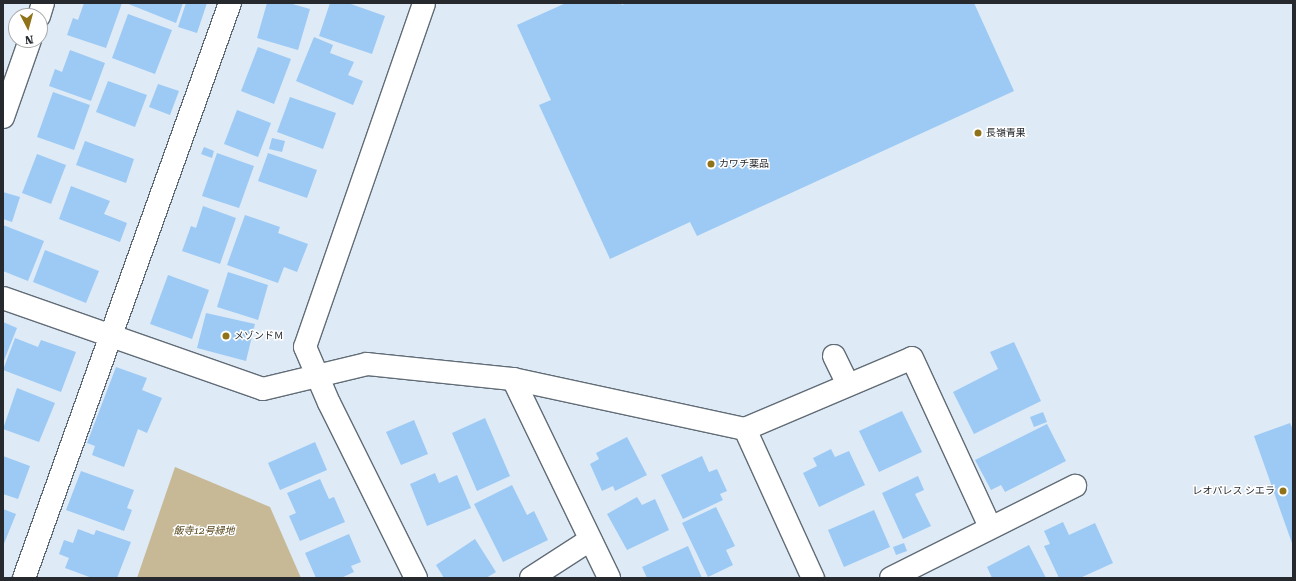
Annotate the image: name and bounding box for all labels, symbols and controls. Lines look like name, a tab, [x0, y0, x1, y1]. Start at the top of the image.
north arrow	[8, 8, 48, 48]
text: N	[24, 33, 34, 46]
place label: 長嶺青果	[986, 127, 1026, 139]
marker: 長嶺青果	[973, 128, 983, 138]
place label: カワチ薬品	[719, 158, 769, 170]
marker: カワチ薬品	[706, 159, 716, 169]
place label: メゾンドＭ	[234, 330, 284, 342]
marker: メゾンドＭ	[221, 331, 231, 341]
place label: レオパレス シエラ	[1192, 485, 1275, 497]
marker: レオパレス シエラ	[1278, 486, 1288, 496]
park label: 飯寺12号緑地	[173, 525, 235, 537]

